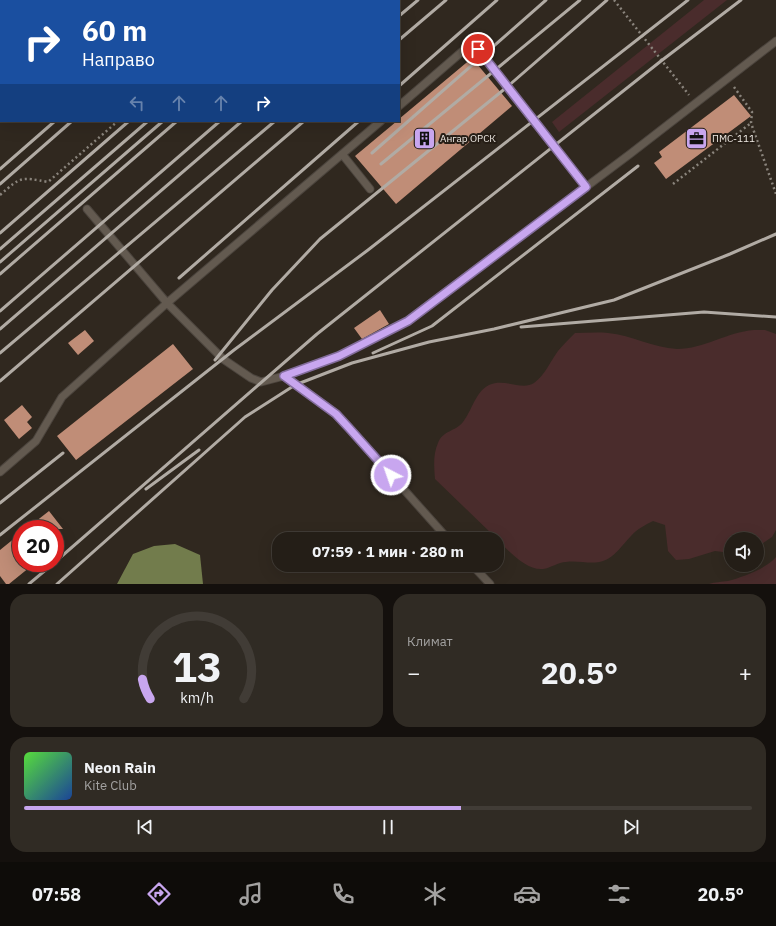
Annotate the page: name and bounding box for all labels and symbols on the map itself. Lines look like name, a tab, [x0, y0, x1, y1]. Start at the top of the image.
pin	[461, 32, 495, 66]
building icon: Ангар ОРСК	[412, 125, 438, 151]
office icon: ПМС-111	[684, 125, 710, 151]
place label: Ангар ОРСК	[440, 132, 496, 145]
place label: ПМС-111	[712, 132, 755, 145]
position arrow	[370, 454, 412, 496]
speed limit sign: 20	[12, 520, 64, 572]

